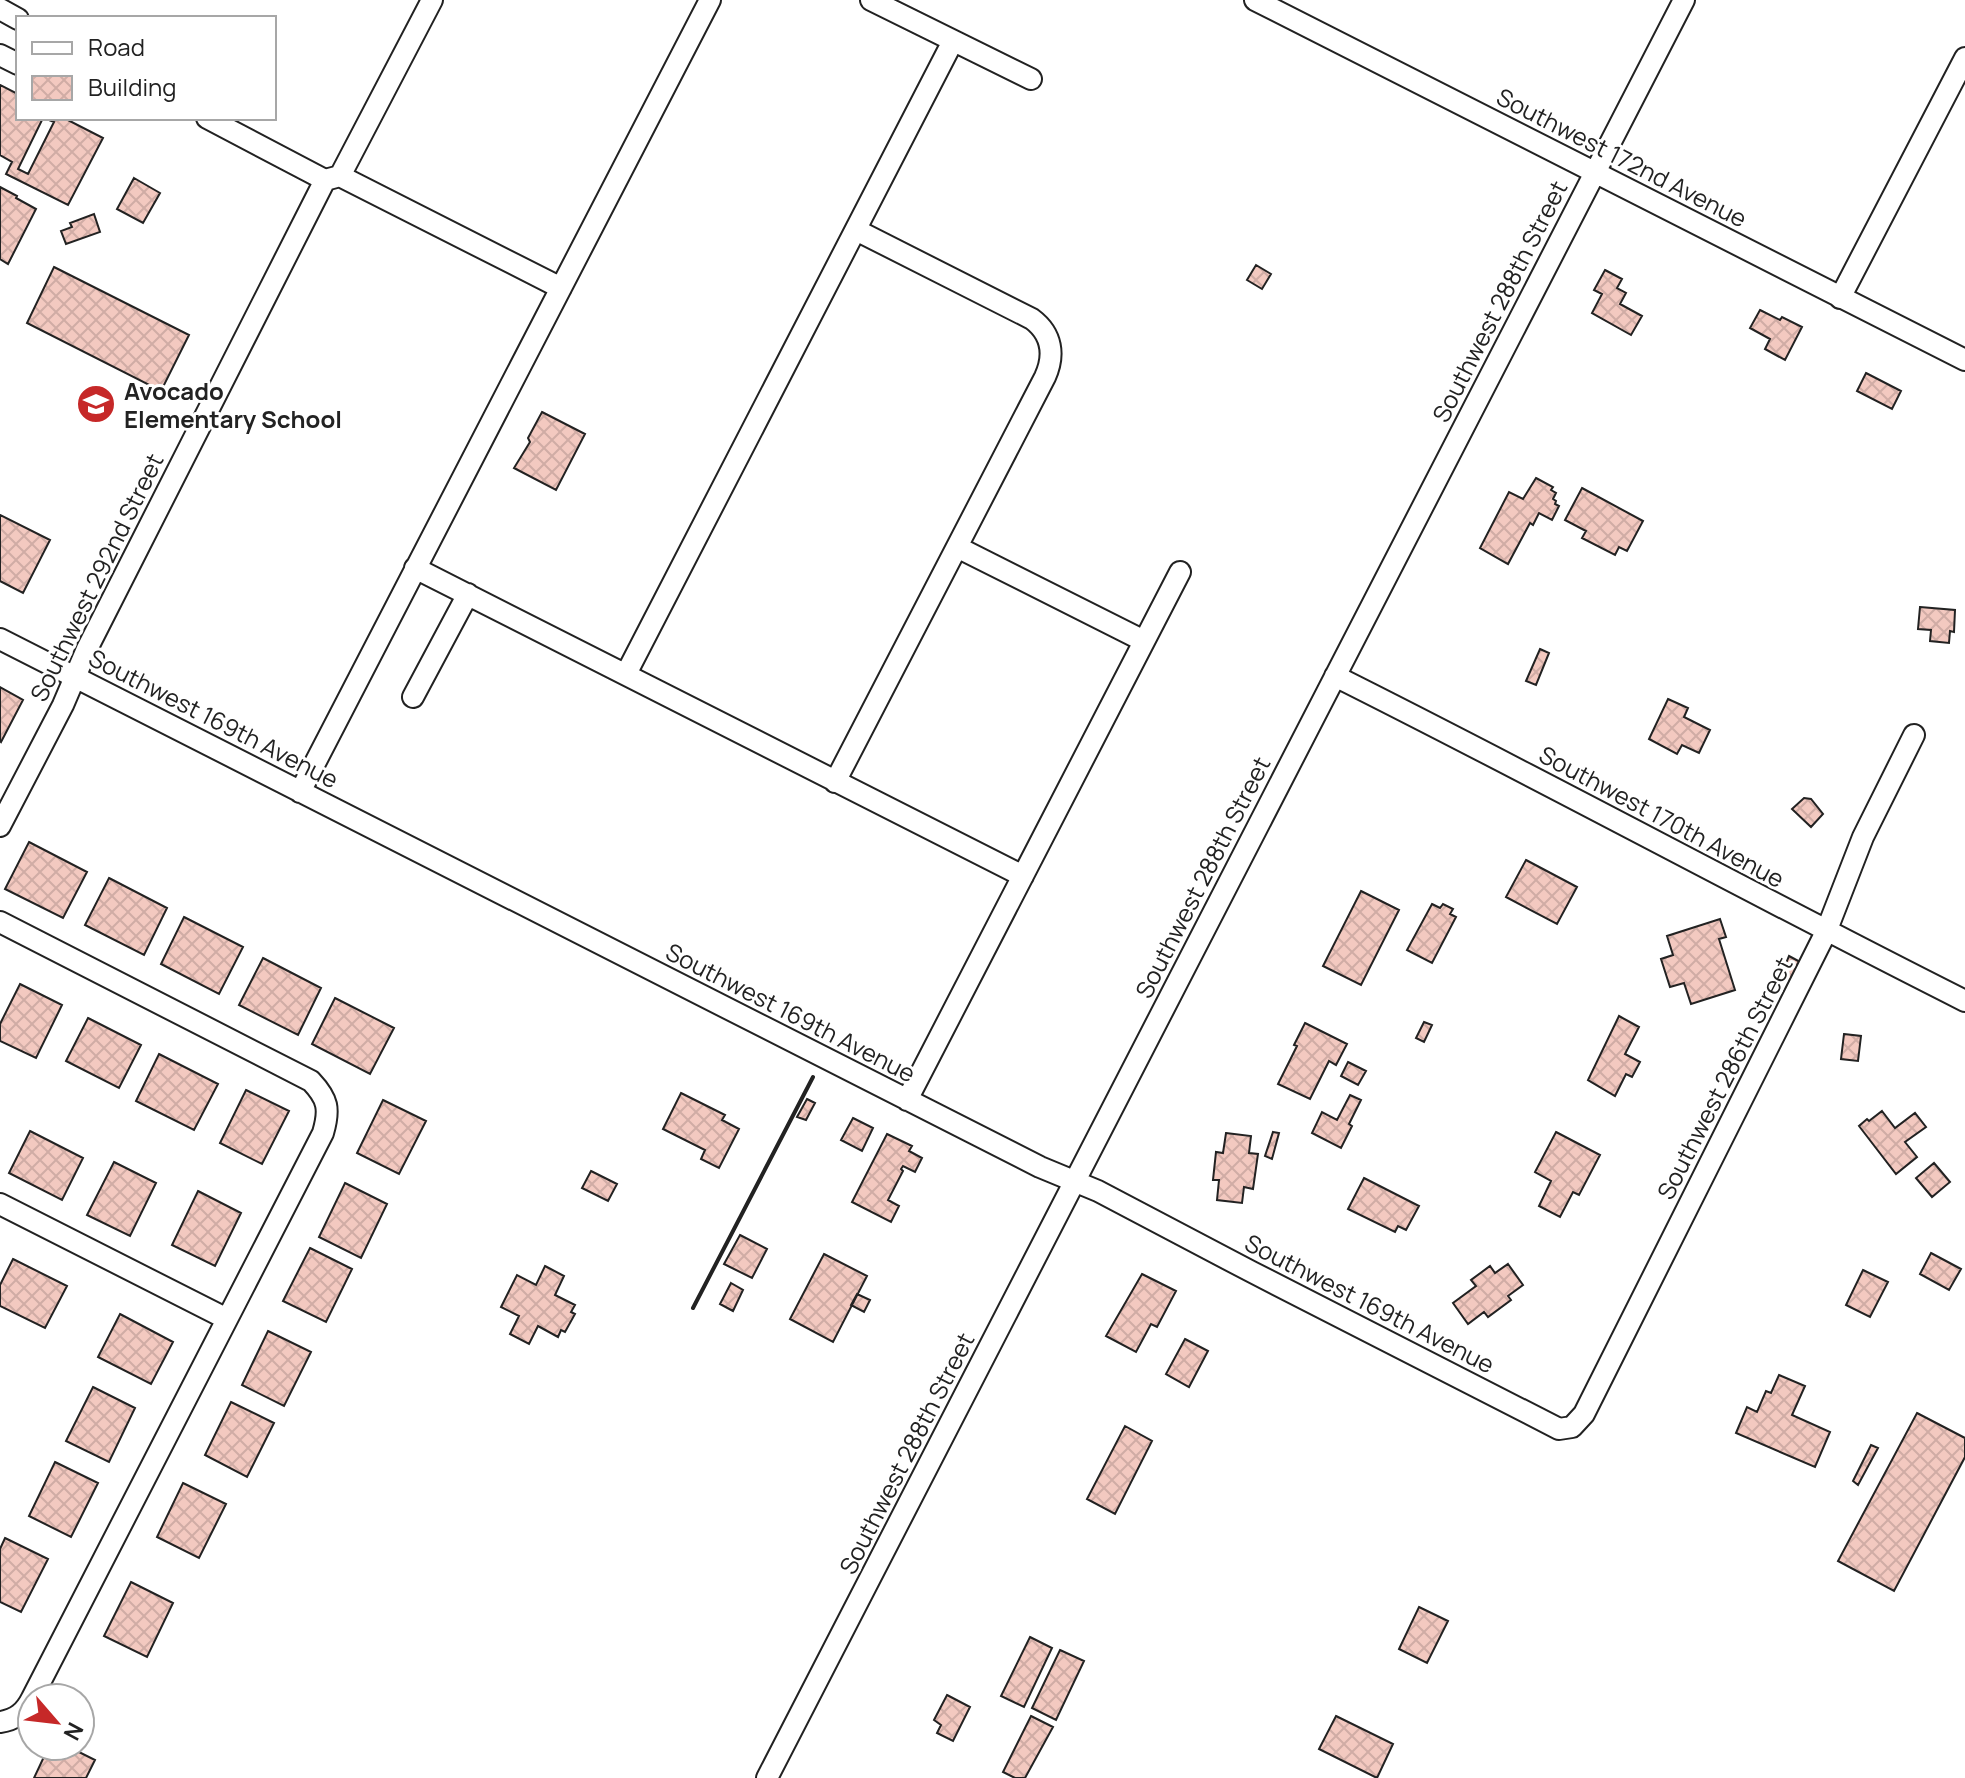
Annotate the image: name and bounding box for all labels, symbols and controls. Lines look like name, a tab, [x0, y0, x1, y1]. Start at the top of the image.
legend	[16, 16, 276, 120]
text: Road	[88, 30, 145, 63]
text: Building	[88, 70, 176, 103]
street label: Southwest 172nd Avenue	[1491, 80, 1753, 234]
street label: Southwest 288th Street	[1424, 175, 1574, 427]
place label: Avocado Elementary School	[124, 374, 342, 435]
school or university icon: Avocado Elementary School	[75, 383, 117, 425]
street label: Southwest 292nd Street	[22, 448, 170, 706]
street label: Southwest 169th Avenue	[84, 641, 344, 795]
street label: Southwest 170th Avenue	[1534, 737, 1790, 895]
street label: Southwest 288th Street	[1127, 751, 1277, 1003]
street label: Southwest 169th Avenue	[661, 935, 921, 1089]
street label: Southwest 286th Street	[1649, 951, 1799, 1205]
street label: Southwest 169th Avenue	[1240, 1226, 1500, 1380]
street label: Southwest 288th Street	[831, 1327, 981, 1579]
north arrow	[16, 1682, 96, 1762]
text: N	[57, 1717, 91, 1745]

